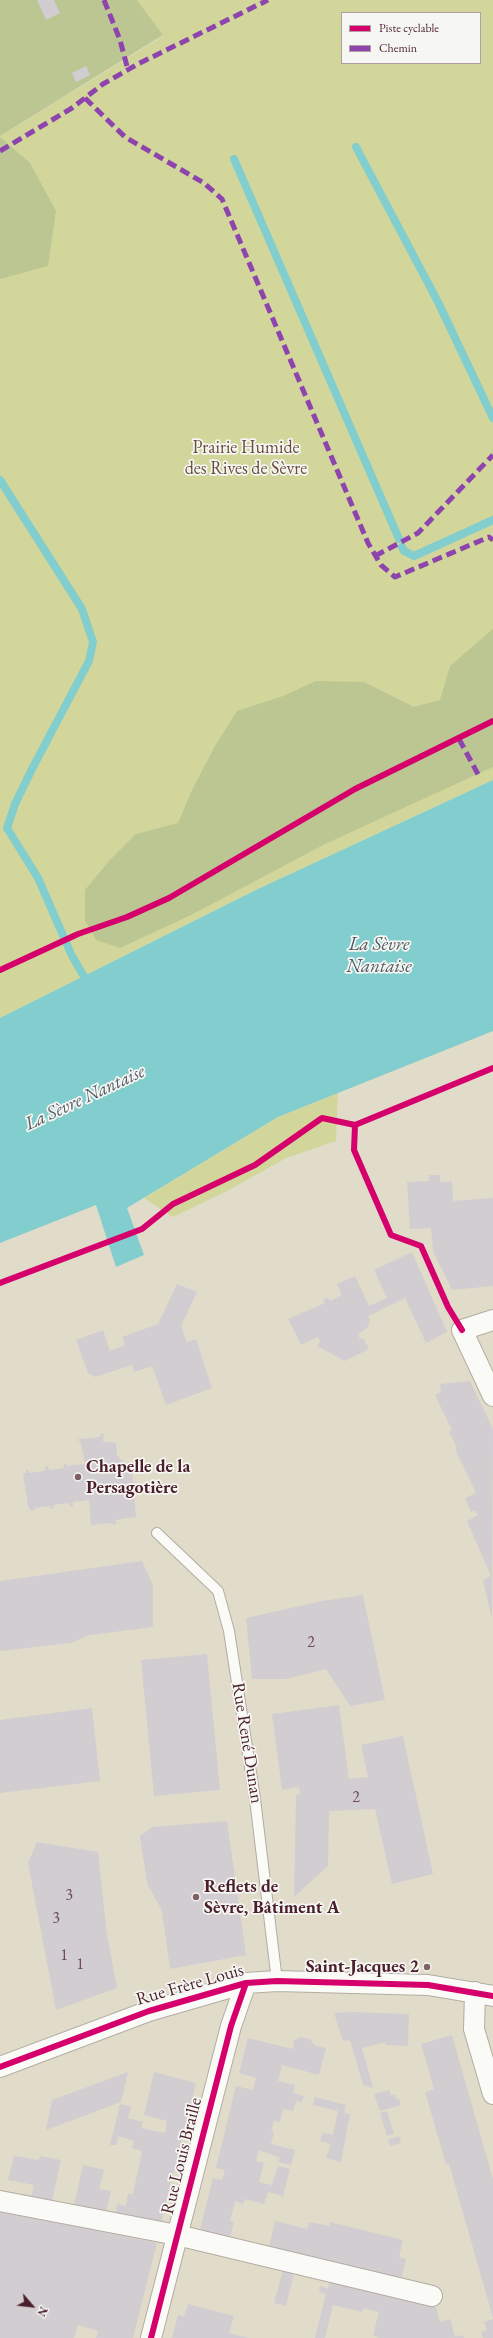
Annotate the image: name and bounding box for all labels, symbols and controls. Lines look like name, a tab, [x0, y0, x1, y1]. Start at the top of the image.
legend	[341, 12, 481, 64]
text: Piste cyclable	[379, 20, 439, 36]
text: Chemin	[379, 40, 417, 56]
park label: Prairie Humide des Rives de Sèvre	[185, 437, 307, 480]
water label: La Sèvre Nantaise	[346, 934, 412, 978]
water label: La Sèvre Nantaise	[21, 1060, 149, 1136]
place label: Chapelle de la Persagotière	[86, 1456, 190, 1498]
marker: Chapelle de la Persagotière	[73, 1472, 83, 1482]
house number: 2	[307, 1633, 315, 1653]
street label: Rue René Dunan	[227, 1681, 267, 1805]
house number: 2	[352, 1788, 360, 1808]
place label: Reflets de Sèvre, Bâtiment A	[204, 1876, 340, 1918]
house number: 3	[65, 1886, 73, 1906]
marker: Reflets de Sèvre, Bâtiment A	[191, 1892, 201, 1902]
house number: 3	[52, 1909, 60, 1929]
house number: 1	[60, 1946, 68, 1966]
house number: 1	[76, 1955, 84, 1975]
place label: Saint-Jacques 2	[306, 1956, 419, 1978]
street label: Rue Frère Louis	[134, 1959, 246, 2011]
marker: Saint-Jacques 2	[422, 1962, 432, 1972]
street label: Rue Louis Braille	[157, 2095, 207, 2217]
north arrow	[12, 2286, 52, 2326]
text: N	[34, 2304, 51, 2319]

